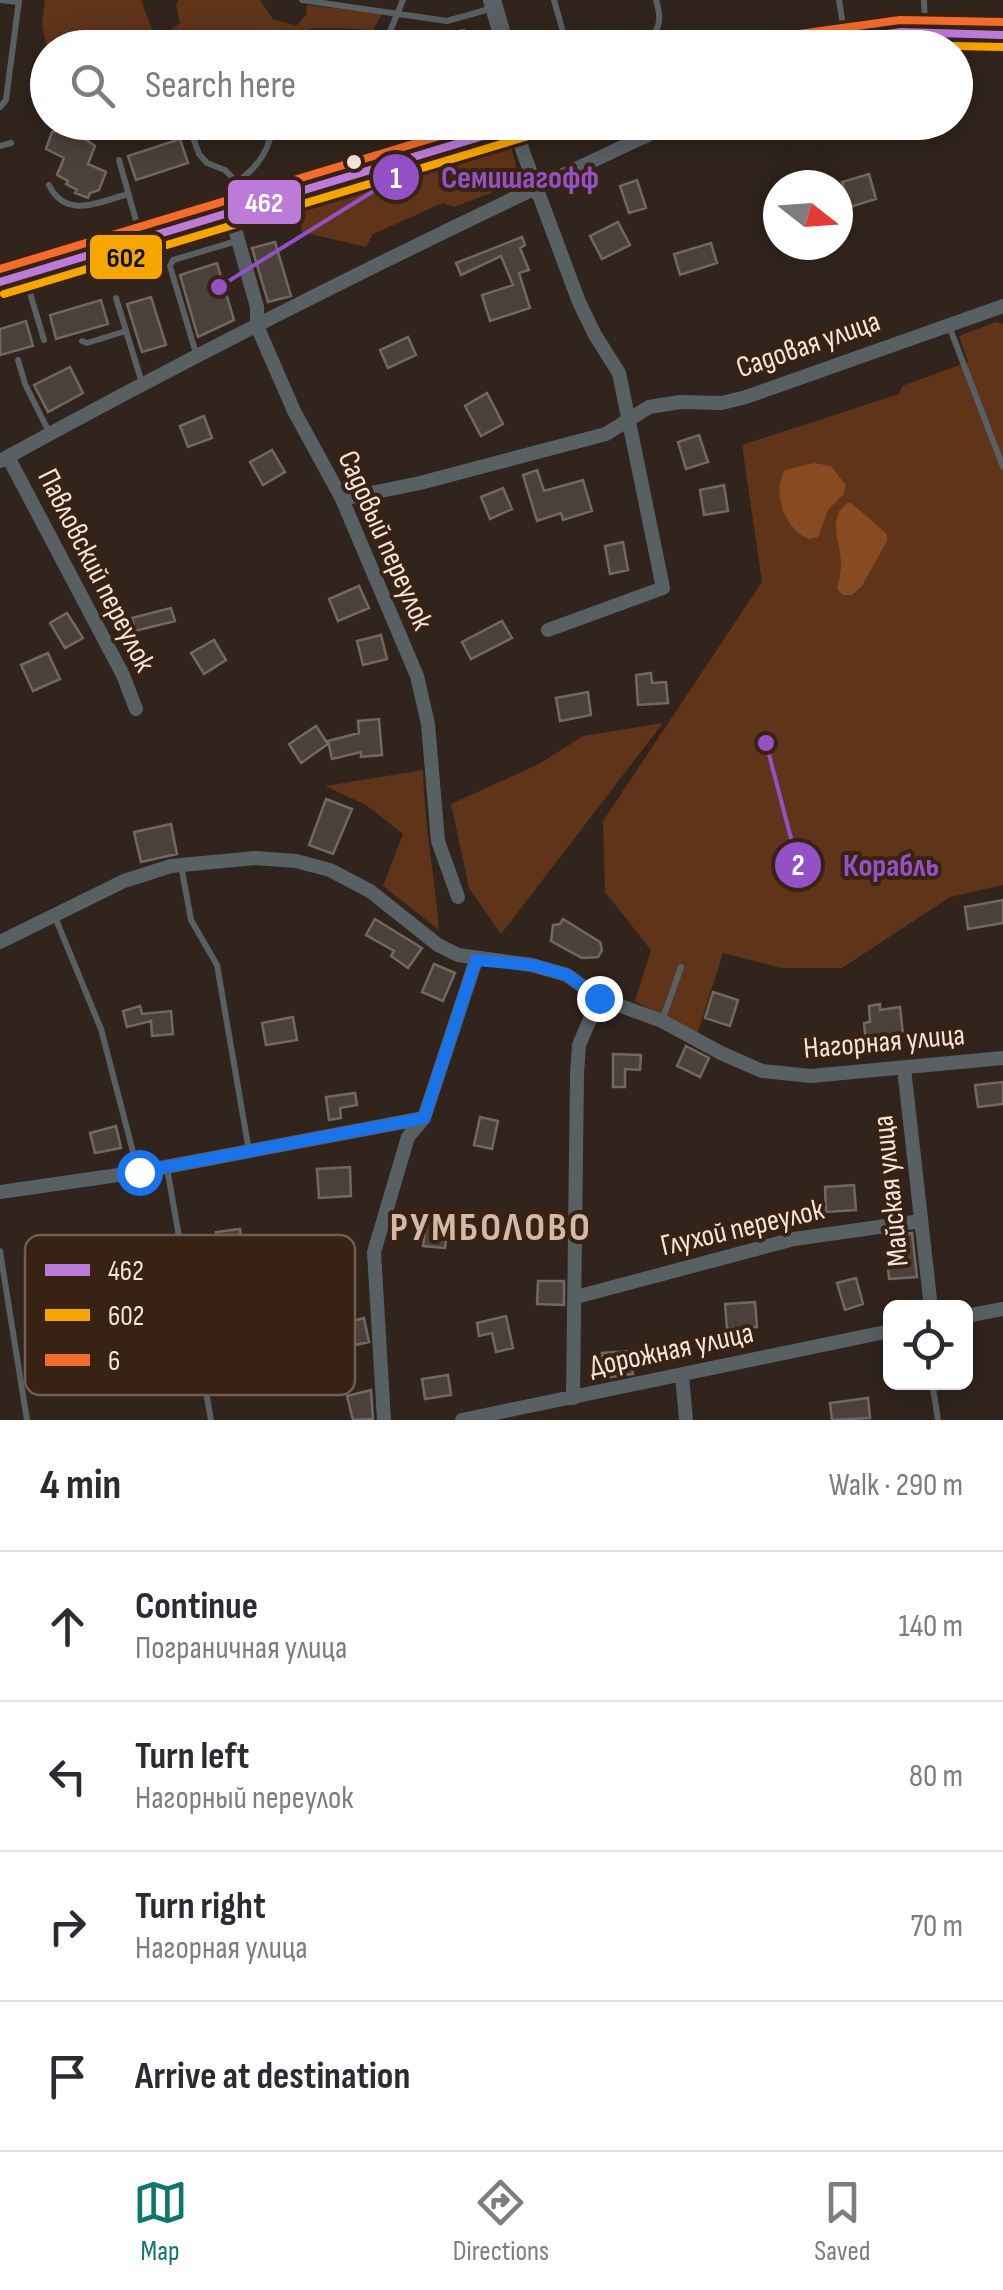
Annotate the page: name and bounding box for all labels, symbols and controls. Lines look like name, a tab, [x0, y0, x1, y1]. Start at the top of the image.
search box	[30, 30, 973, 140]
icon: search	[65, 58, 120, 113]
text: Search here	[145, 63, 296, 108]
callout: Семишагофф	[371, 146, 619, 208]
unlabelled marker	[344, 152, 364, 172]
text: Семишагофф	[441, 159, 599, 198]
text: 1	[390, 161, 402, 197]
north arrow	[763, 170, 853, 260]
line badge: 462	[226, 178, 303, 226]
text: 462	[245, 187, 283, 220]
line badge: 602	[88, 233, 164, 281]
text: 602	[107, 242, 145, 275]
street label: Садовая улица	[732, 304, 885, 386]
street label: Садовый переулок	[330, 445, 441, 636]
street label: Павловский переулок	[29, 463, 163, 679]
callout: Корабль	[773, 834, 959, 896]
text: Корабль	[843, 847, 939, 886]
text: 2	[791, 848, 805, 884]
route end	[577, 976, 623, 1022]
street label: Нагорная улица	[802, 1017, 966, 1067]
street label: Майская улица	[865, 1114, 917, 1268]
route start	[117, 1150, 163, 1196]
street label: Глухой переулок	[657, 1192, 828, 1264]
district label: РУМБОЛОВО	[390, 1204, 592, 1252]
legend	[25, 1235, 355, 1395]
text: 462	[108, 1255, 144, 1288]
text: 602	[108, 1300, 144, 1333]
map controls	[883, 1300, 973, 1390]
button: locate	[883, 1300, 973, 1390]
street label: Дорожная улица	[586, 1315, 757, 1385]
text: 6	[108, 1345, 120, 1378]
text: 4 min	[40, 1460, 121, 1511]
text: Walk · 290 m	[829, 1466, 963, 1505]
text: Continue	[135, 1584, 258, 1629]
icon: ahead	[40, 1599, 95, 1654]
text: 140 m	[899, 1607, 963, 1646]
text: Пограничная улица	[135, 1629, 347, 1668]
text: Turn left	[135, 1734, 249, 1779]
icon: left	[40, 1749, 95, 1804]
text: 80 m	[909, 1757, 963, 1796]
text: Нагорный переулок	[135, 1779, 353, 1818]
text: Turn right	[135, 1884, 266, 1929]
icon: right	[40, 1899, 95, 1954]
text: 70 m	[910, 1907, 963, 1946]
text: Нагорная улица	[135, 1929, 308, 1968]
icon: arrive	[40, 2049, 95, 2104]
text: Arrive at destination	[135, 2054, 410, 2099]
tab: Map	[133, 2175, 188, 2268]
tab: Directions	[453, 2175, 549, 2268]
tab: Saved	[814, 2175, 870, 2268]

